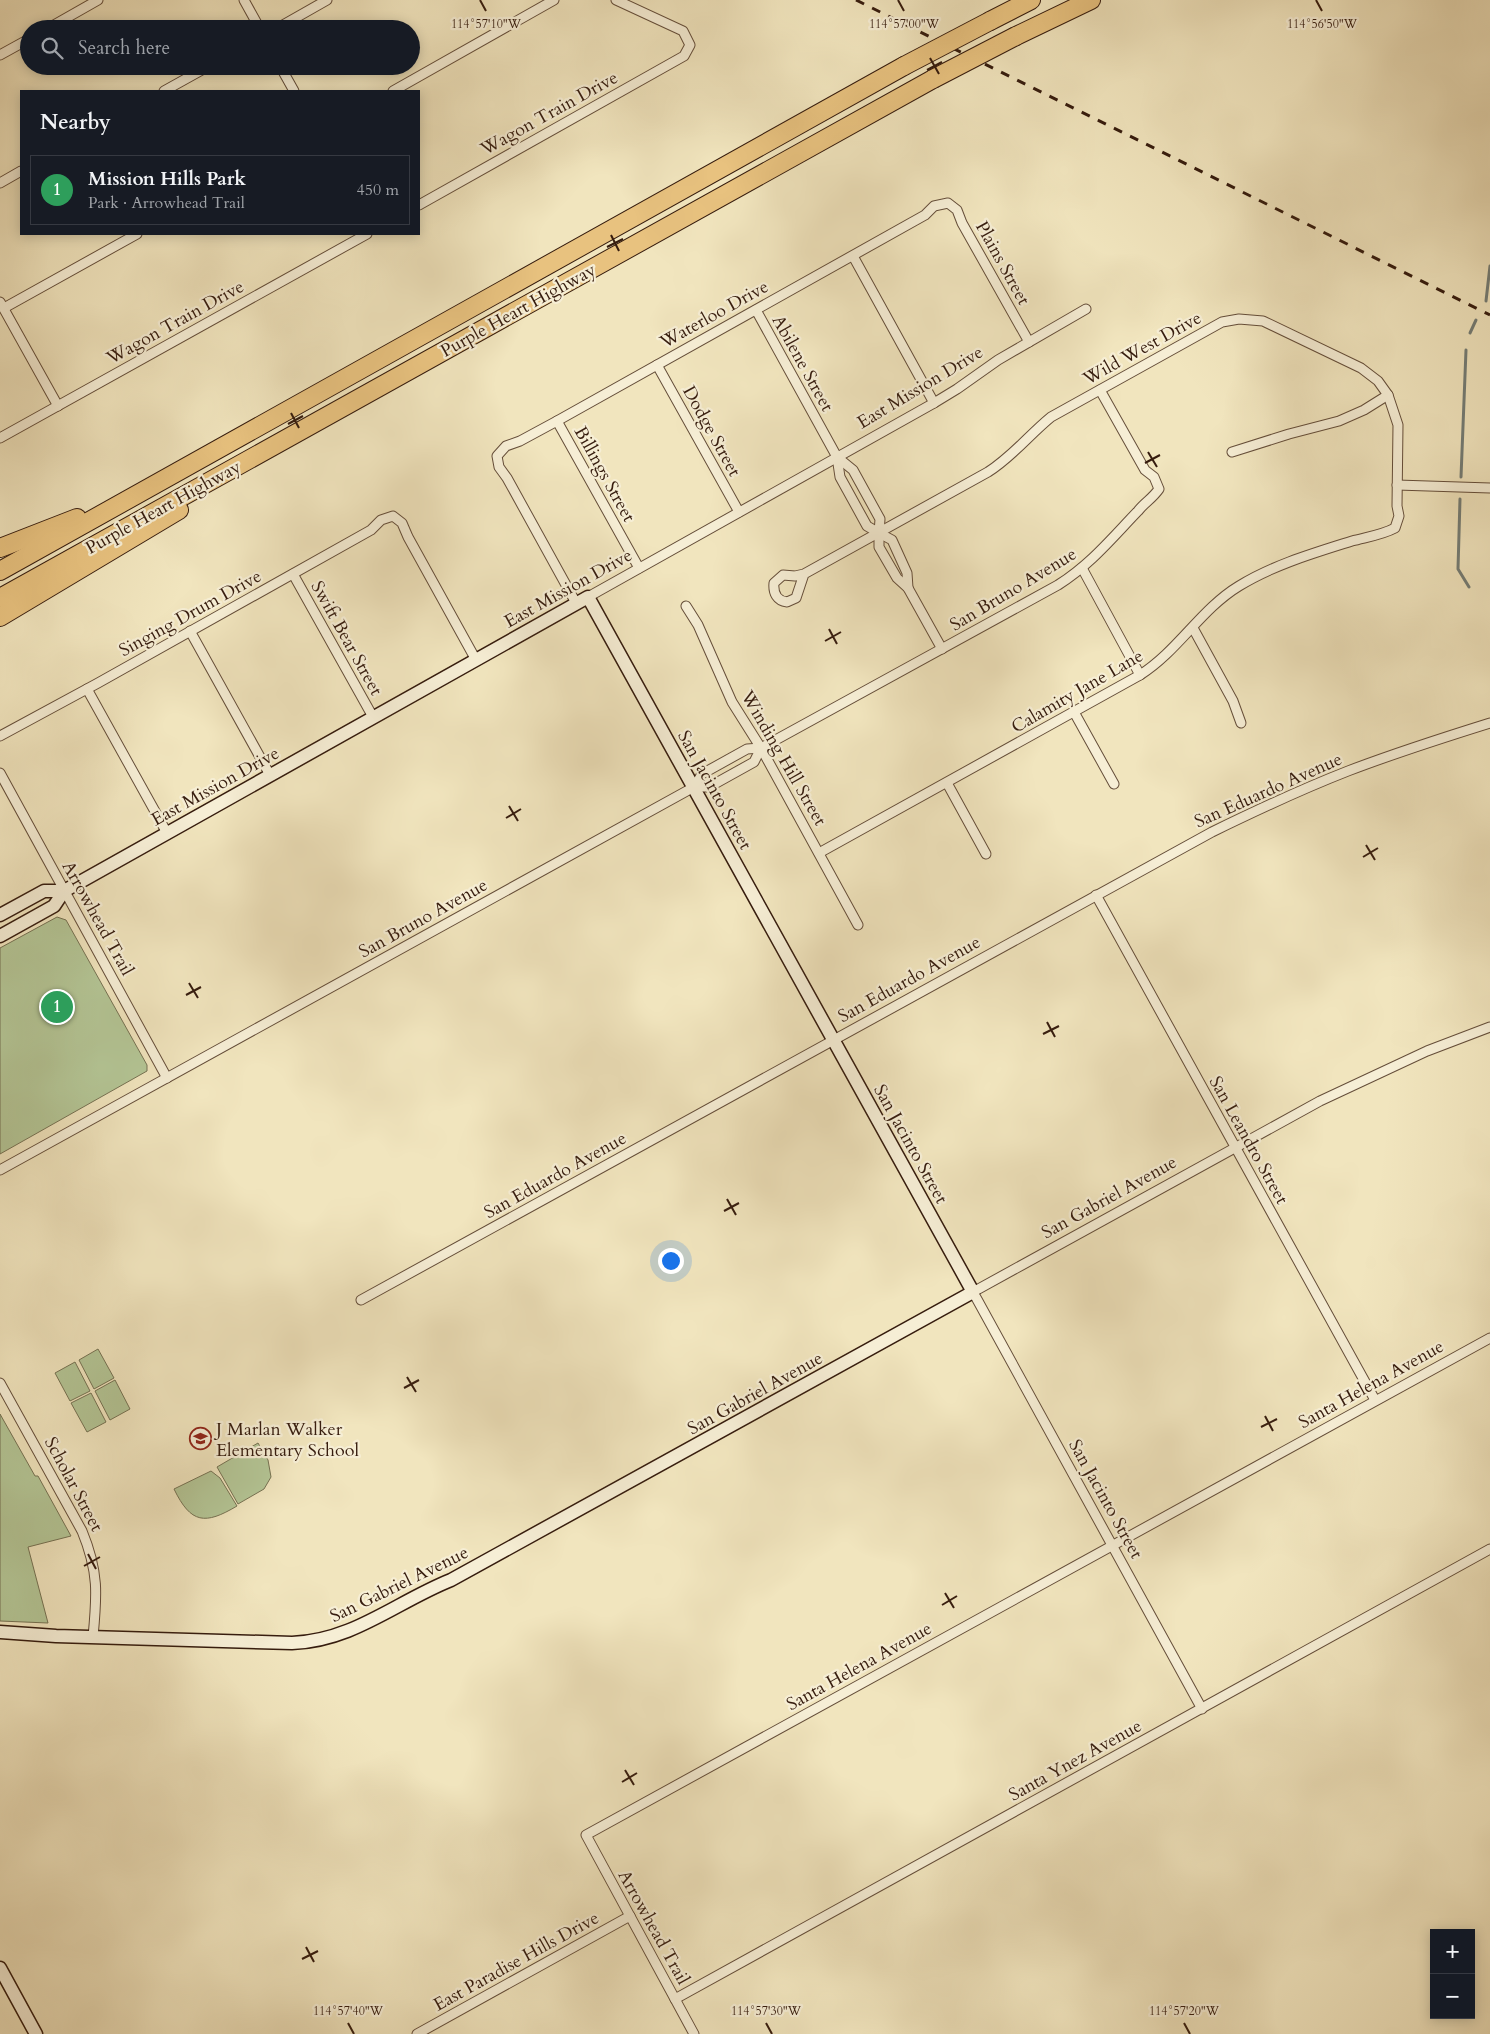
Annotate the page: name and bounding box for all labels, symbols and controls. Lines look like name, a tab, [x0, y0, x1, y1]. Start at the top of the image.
text: 114°57'10"W	[451, 16, 522, 32]
text: 114°57'00"W	[869, 16, 940, 32]
text: 114°56'50"W	[1287, 16, 1358, 32]
search box	[20, 20, 420, 75]
icon: search	[38, 34, 66, 62]
text: Search here	[78, 35, 170, 61]
street label: Wagon Train Drive	[475, 65, 623, 162]
text: Nearby	[40, 108, 111, 137]
text: Mission Hills Park	[88, 166, 246, 192]
text: 1	[53, 179, 61, 201]
text: 450 m	[357, 179, 399, 201]
text: Park · Arrowhead Trail	[88, 192, 245, 214]
street label: Plains Street	[969, 217, 1036, 310]
street label: Purple Heart Highway	[436, 257, 601, 364]
street label: Wagon Train Drive	[101, 274, 249, 371]
street label: Waterloo Drive	[655, 274, 773, 355]
street label: Wild West Drive	[1078, 305, 1206, 392]
street label: Abilene Street	[766, 310, 840, 416]
street label: East Mission Drive	[853, 340, 988, 435]
street label: Dodge Street	[676, 381, 747, 481]
street label: Billings Street	[568, 422, 641, 527]
street label: Purple Heart Highway	[81, 454, 246, 561]
street label: San Bruno Avenue	[945, 542, 1081, 637]
street label: East Mission Drive	[500, 543, 637, 634]
street label: Singing Drum Drive	[115, 564, 266, 663]
street label: Swift Bear Street	[305, 576, 389, 700]
street label: Calamity Jane Lane	[1007, 644, 1148, 739]
street label: Winding Hill Street	[734, 685, 833, 831]
street label: San Jacinto Street	[671, 726, 758, 855]
street label: East Mission Drive	[147, 741, 284, 832]
street label: San Eduardo Avenue	[1190, 747, 1346, 834]
street label: Arrowhead Trail	[56, 856, 140, 980]
street label: San Bruno Avenue	[354, 873, 492, 964]
street label: San Eduardo Avenue	[834, 930, 985, 1029]
pin: 1	[41, 988, 73, 1026]
street label: San Leandro Street	[1203, 1072, 1294, 1209]
street label: San Jacinto Street	[867, 1080, 954, 1209]
street label: San Eduardo Avenue	[480, 1126, 631, 1225]
street label: San Gabriel Avenue	[1037, 1150, 1181, 1245]
your location	[658, 1248, 684, 1274]
street label: Santa Helena Avenue	[1294, 1334, 1448, 1435]
street label: San Gabriel Avenue	[683, 1346, 827, 1441]
place label: J Marlan Walker Elementary School	[213, 1417, 359, 1463]
school or university icon: J Marlan Walker Elementary School	[188, 1427, 212, 1451]
street label: Scholar Street	[38, 1432, 109, 1536]
street label: San Jacinto Street	[1062, 1435, 1149, 1564]
street label: San Gabriel Avenue	[326, 1540, 473, 1629]
street label: Santa Helena Avenue	[782, 1616, 936, 1717]
street label: Santa Ynez Avenue	[1004, 1714, 1146, 1807]
street label: Arrowhead Trail	[612, 1865, 696, 1989]
street label: East Paradise Hills Drive	[429, 1906, 603, 2017]
map controls	[1430, 1929, 1475, 2019]
button: +	[1430, 1929, 1475, 1974]
button: −	[1430, 1974, 1475, 2019]
text: 114°57'40"W	[313, 2003, 384, 2019]
text: 114°57'30"W	[731, 2003, 802, 2019]
text: 114°57'20"W	[1149, 2003, 1220, 2019]

